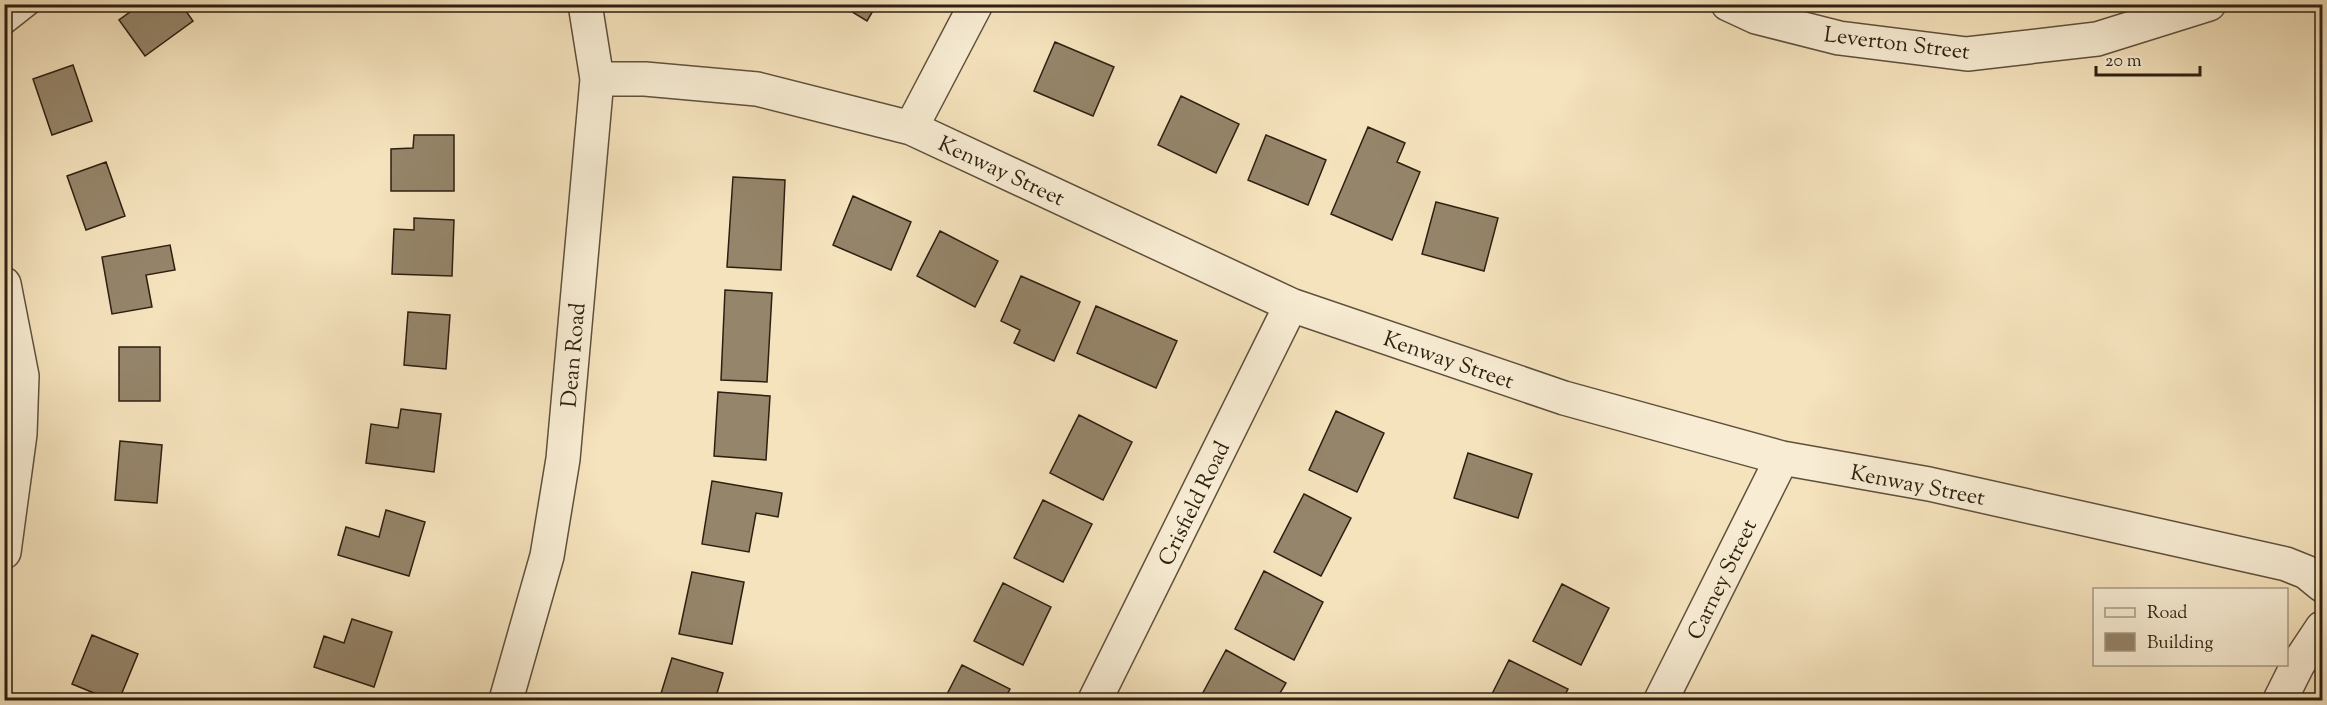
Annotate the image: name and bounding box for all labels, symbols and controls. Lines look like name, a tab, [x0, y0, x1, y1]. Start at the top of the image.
street label: Leverton Street	[1822, 20, 1972, 70]
scale bar	[2096, 39, 2200, 77]
text: 20 m	[2105, 49, 2142, 75]
street label: Kenway Street	[932, 129, 1070, 216]
street label: Dean Road	[554, 302, 596, 409]
street label: Kenway Street	[1378, 325, 1518, 399]
street label: Crisfield Road	[1152, 437, 1240, 572]
street label: Kenway Street	[1847, 458, 1988, 516]
street label: Carney Street	[1681, 514, 1767, 646]
legend	[2093, 588, 2288, 666]
text: Road	[2147, 601, 2187, 627]
text: Building	[2147, 631, 2213, 657]

